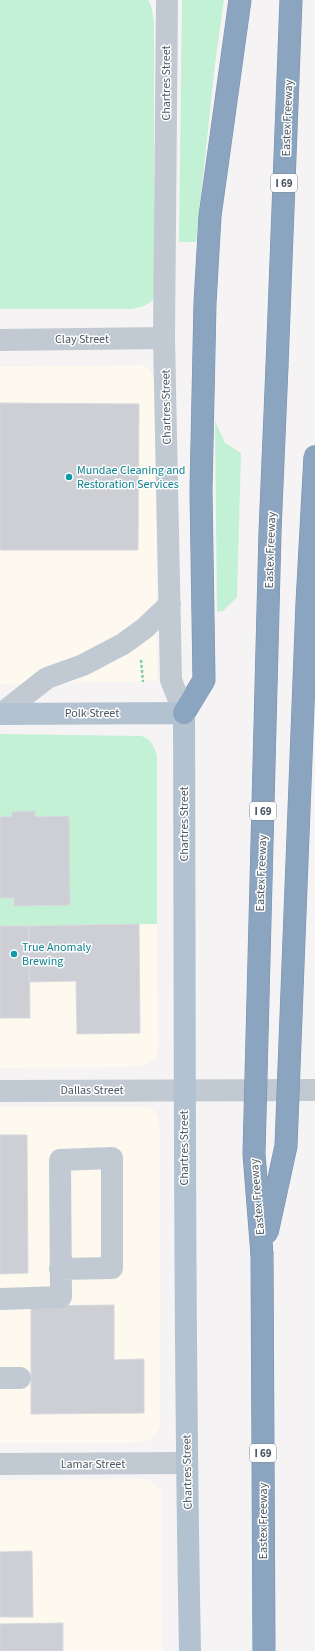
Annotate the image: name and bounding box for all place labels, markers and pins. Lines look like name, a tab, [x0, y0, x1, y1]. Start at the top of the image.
place label: Mundae Cleaning and Restoration Services	[77, 462, 185, 493]
marker: Mundae Cleaning and Restoration Services	[64, 472, 74, 482]
place label: True Anomaly Brewing	[22, 939, 92, 970]
marker: True Anomaly Brewing	[9, 949, 19, 959]

